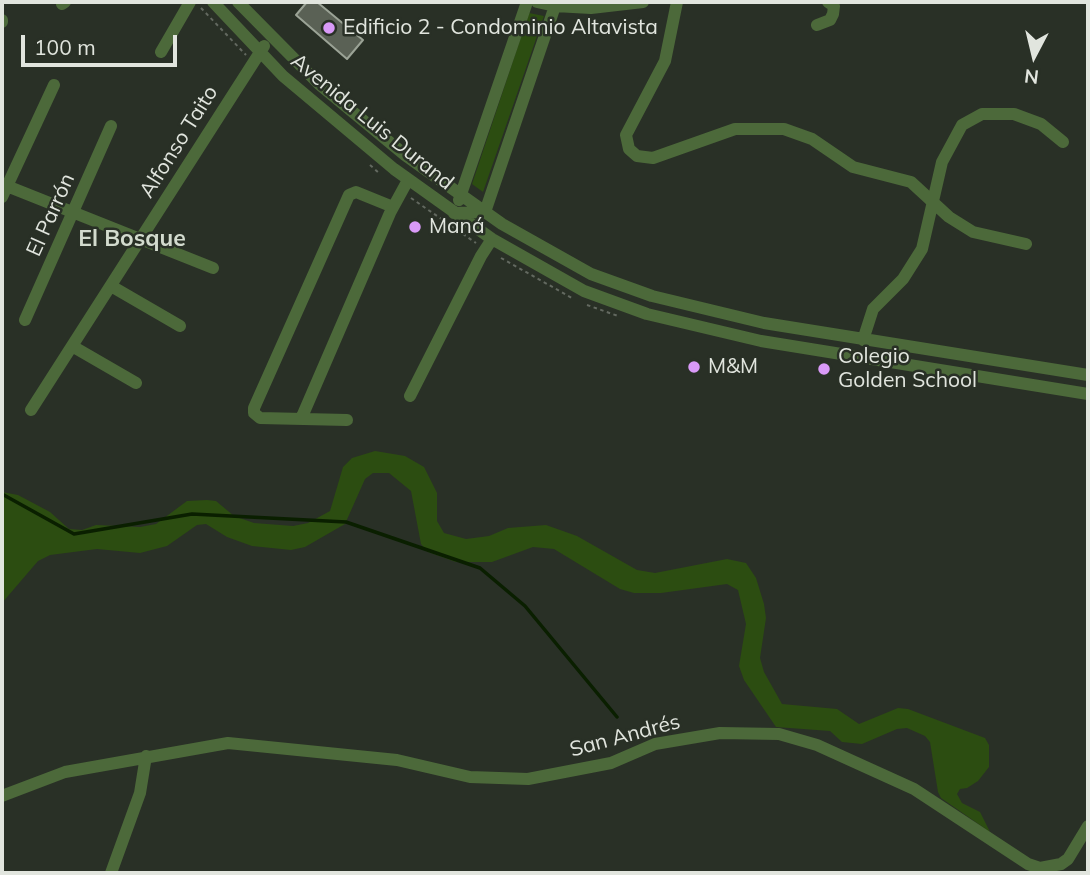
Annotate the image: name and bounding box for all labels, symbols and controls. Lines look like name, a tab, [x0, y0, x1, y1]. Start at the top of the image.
place label: Edificio 2 - Condominio Altavista	[343, 15, 658, 41]
marker: Edificio 2 - Condominio Altavista	[321, 20, 337, 36]
scale bar	[24, 21, 180, 65]
north arrow	[999, 21, 1069, 91]
text: 100 m	[34, 34, 96, 60]
street label: Avenida Luis Durand	[285, 49, 459, 195]
text: N	[1023, 64, 1040, 90]
street label: Alfonso Taito	[135, 81, 223, 203]
street label: El Parrón	[22, 170, 80, 260]
place label: Maná	[429, 214, 485, 240]
marker: Maná	[407, 219, 423, 235]
district label: El Bosque	[78, 225, 186, 253]
place label: Colegio Golden School	[838, 344, 977, 394]
place label: M&M	[708, 354, 758, 380]
marker: M&M	[686, 359, 702, 375]
marker: Colegio Golden School	[816, 361, 832, 377]
street label: San Andrés	[567, 709, 683, 763]

